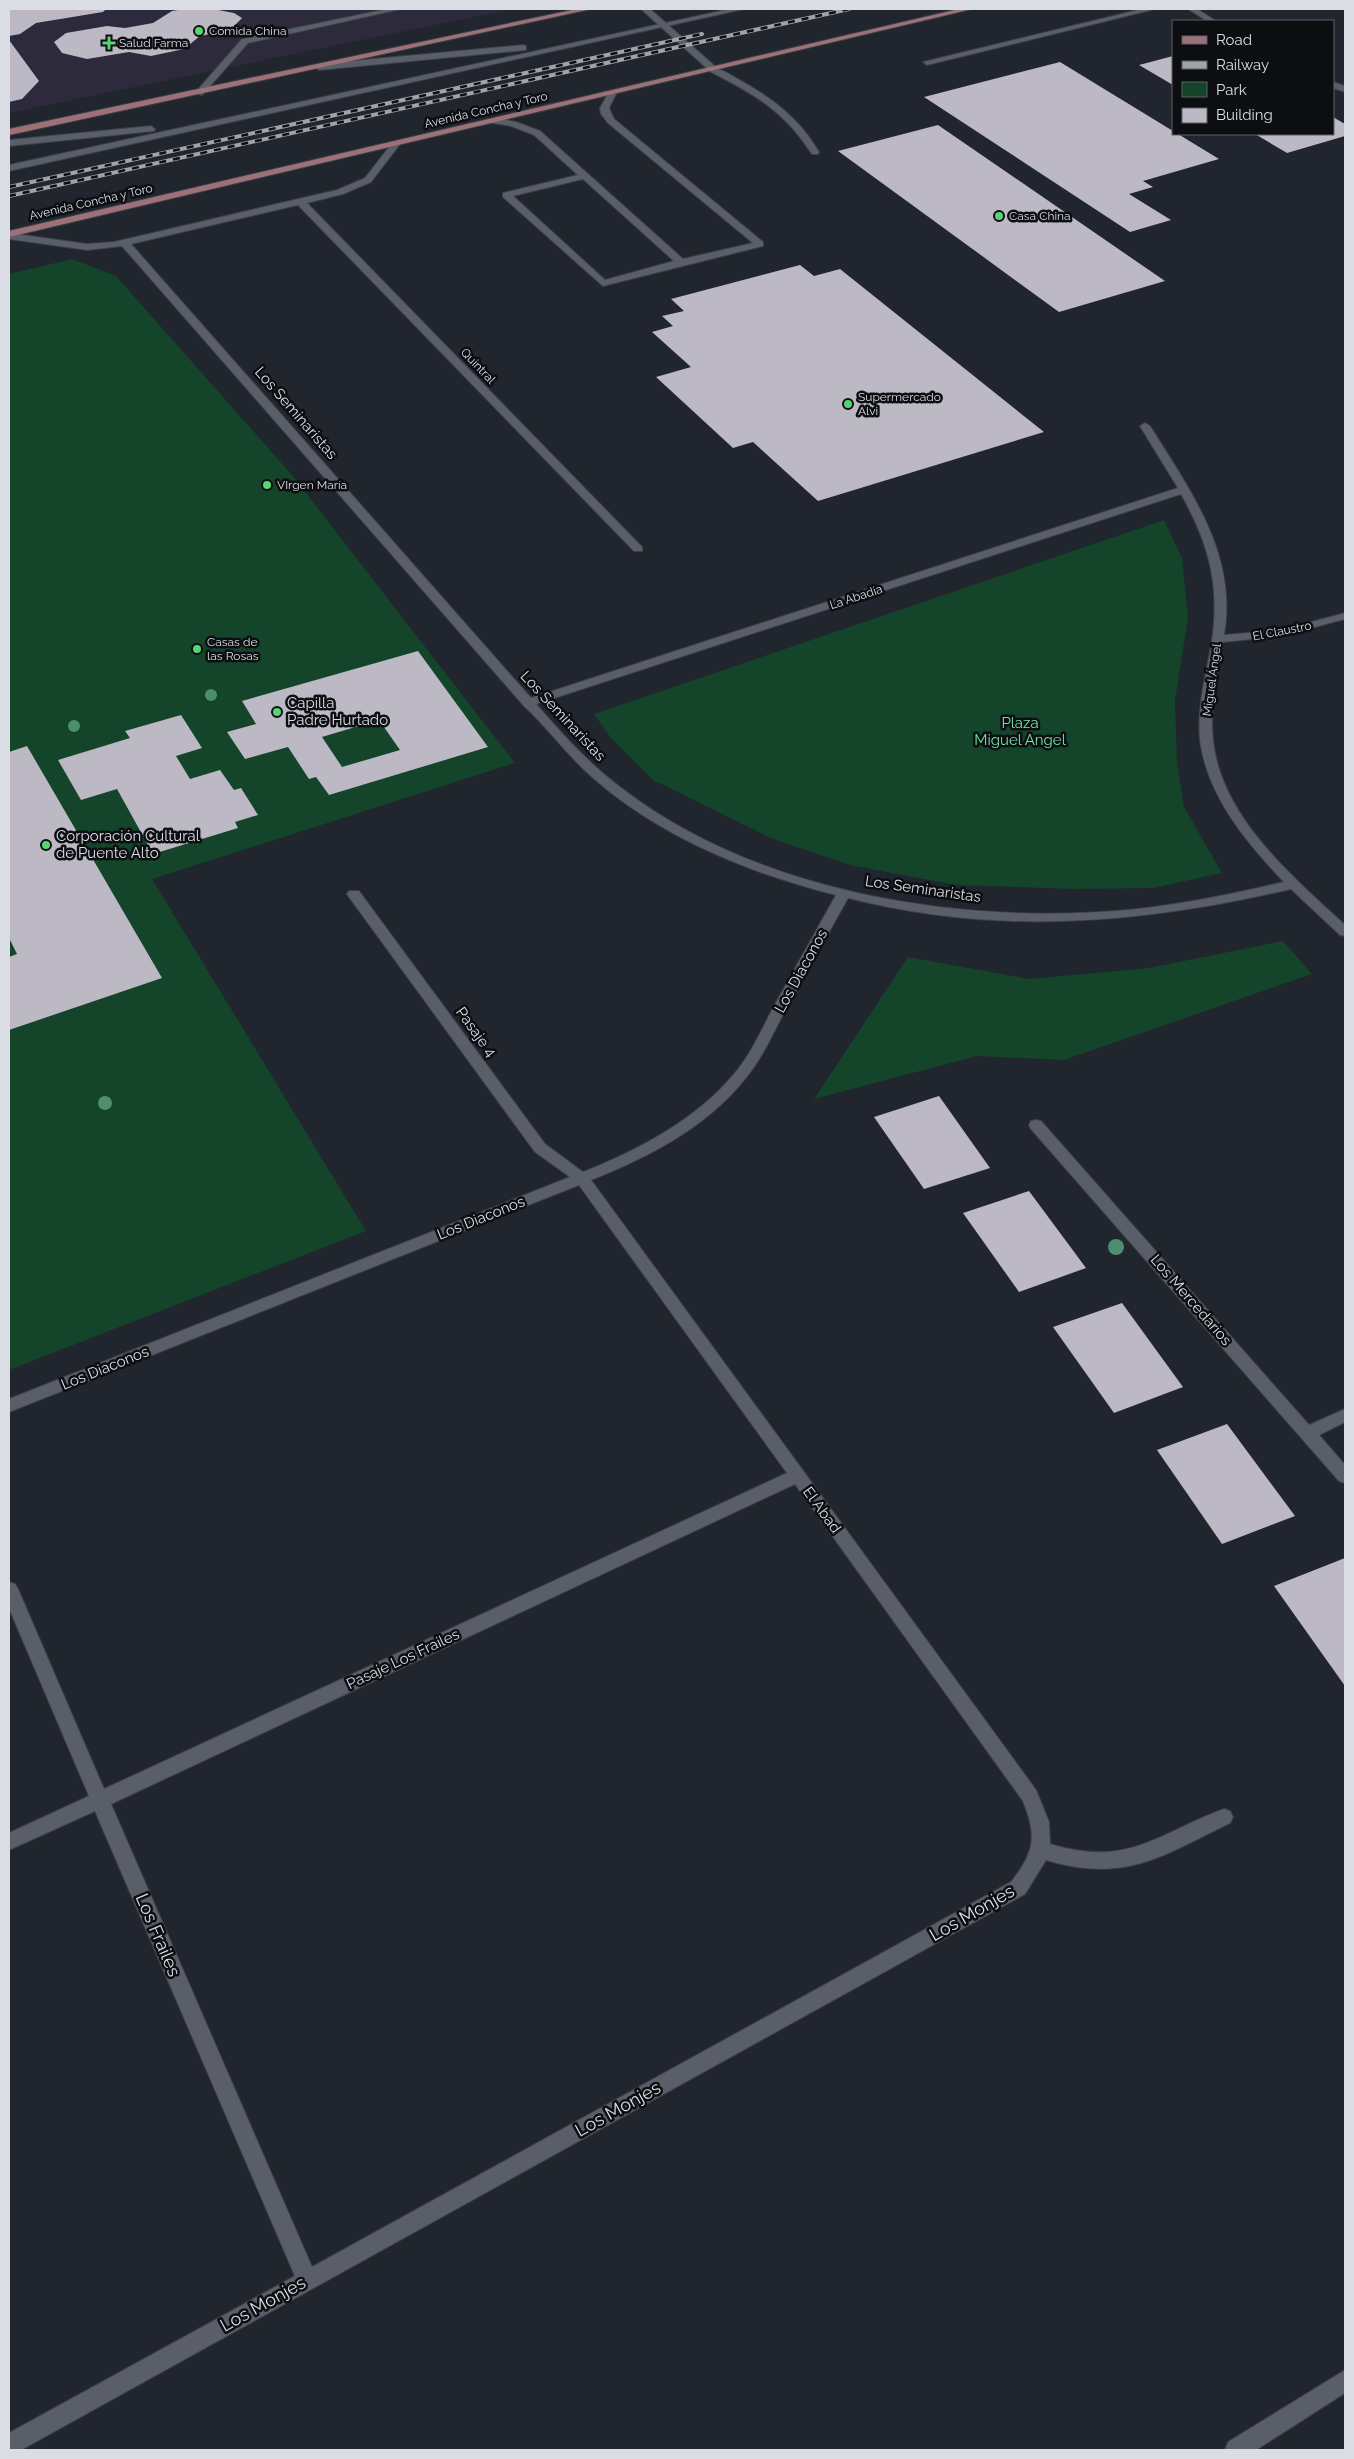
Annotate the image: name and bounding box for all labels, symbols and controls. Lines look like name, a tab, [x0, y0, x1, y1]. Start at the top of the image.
legend	[1172, 20, 1334, 135]
place label: Comida China	[209, 24, 286, 38]
marker: Comida China	[193, 25, 205, 37]
text: Road	[1216, 31, 1252, 49]
place label: Salud Farma	[119, 36, 188, 50]
marker: Salud Farma	[103, 37, 115, 49]
text: Railway	[1216, 56, 1269, 74]
text: Park	[1216, 81, 1247, 99]
street label: Avenida Concha y Toro	[423, 89, 549, 131]
text: Building	[1216, 106, 1273, 124]
street label: Avenida Concha y Toro	[28, 181, 154, 223]
place label: Casa China	[1009, 209, 1071, 223]
marker: Casa China	[993, 210, 1005, 222]
street label: Quintral	[458, 345, 499, 387]
street label: Los Seminaristas	[251, 363, 341, 463]
place label: Supermercado Alvi	[858, 390, 941, 418]
marker: Supermercado Alvi	[842, 398, 854, 410]
place label: VIrgen María	[277, 478, 347, 492]
marker: VIrgen María	[261, 479, 273, 491]
street label: La Abadia	[828, 582, 884, 612]
street label: El Claustro	[1251, 618, 1313, 644]
place label: Casas de las Rosas	[207, 635, 259, 663]
street label: Miguel Ángel	[1200, 642, 1224, 717]
marker: Casas de las Rosas	[191, 643, 203, 655]
street label: Los Seminaristas	[517, 667, 609, 765]
place label: Capilla Padre Hurtado	[287, 694, 388, 729]
marker: Capilla Padre Hurtado	[271, 706, 283, 718]
park label: Plaza Miguel Angel	[974, 714, 1067, 749]
place label: Corporación Cultural de Puente Alto	[56, 827, 201, 862]
marker: Corporación Cultural de Puente Alto	[40, 839, 52, 851]
street label: Los Seminaristas	[864, 872, 982, 906]
street label: Los Diaconos	[771, 926, 831, 1016]
street label: Pasaje 4	[452, 1004, 500, 1060]
street label: Los Diaconos	[435, 1192, 527, 1244]
street label: Los Mercedarios	[1147, 1251, 1235, 1349]
street label: Los Diaconos	[59, 1342, 151, 1394]
street label: El Abad	[799, 1483, 845, 1537]
street label: Pasaje Los Frailes	[344, 1625, 462, 1693]
street label: Los Monjes	[926, 1880, 1018, 1945]
street label: Los Frailes	[132, 1890, 186, 1980]
street label: Los Monjes	[571, 2076, 664, 2141]
street label: Los Monjes	[216, 2271, 309, 2336]

